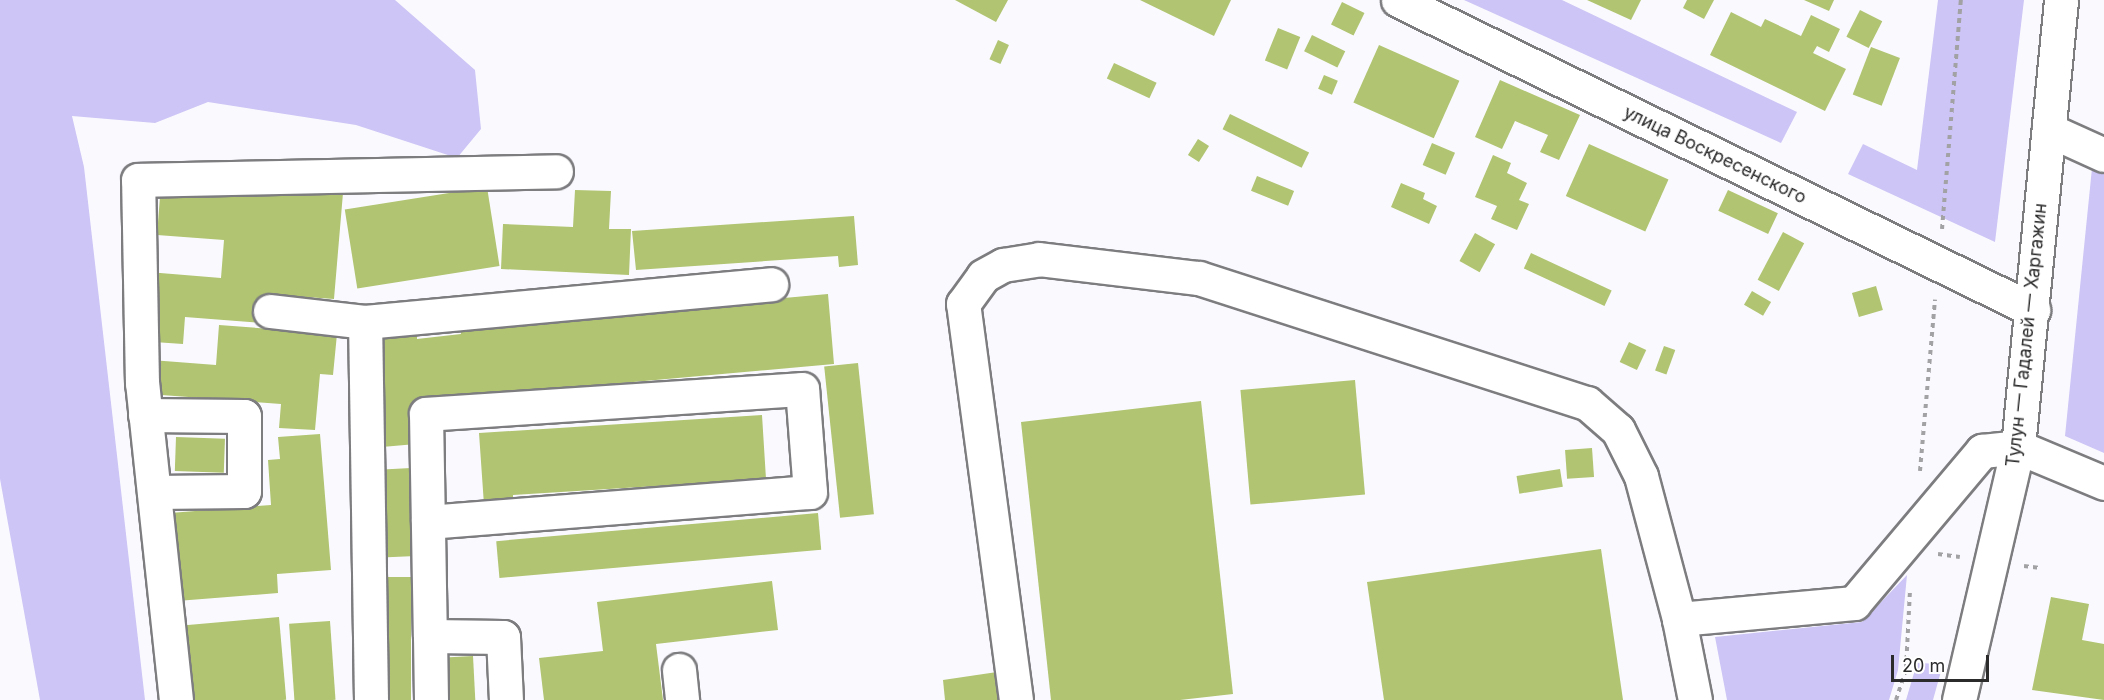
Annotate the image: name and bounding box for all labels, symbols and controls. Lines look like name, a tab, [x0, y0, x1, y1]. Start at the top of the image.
street label: улица Воскресенского	[1620, 101, 1810, 209]
street label: Тулун — Гадалей — Харгажин	[2002, 202, 2052, 468]
scale bar	[1894, 643, 1992, 681]
text: 20 m	[1902, 655, 1945, 676]

